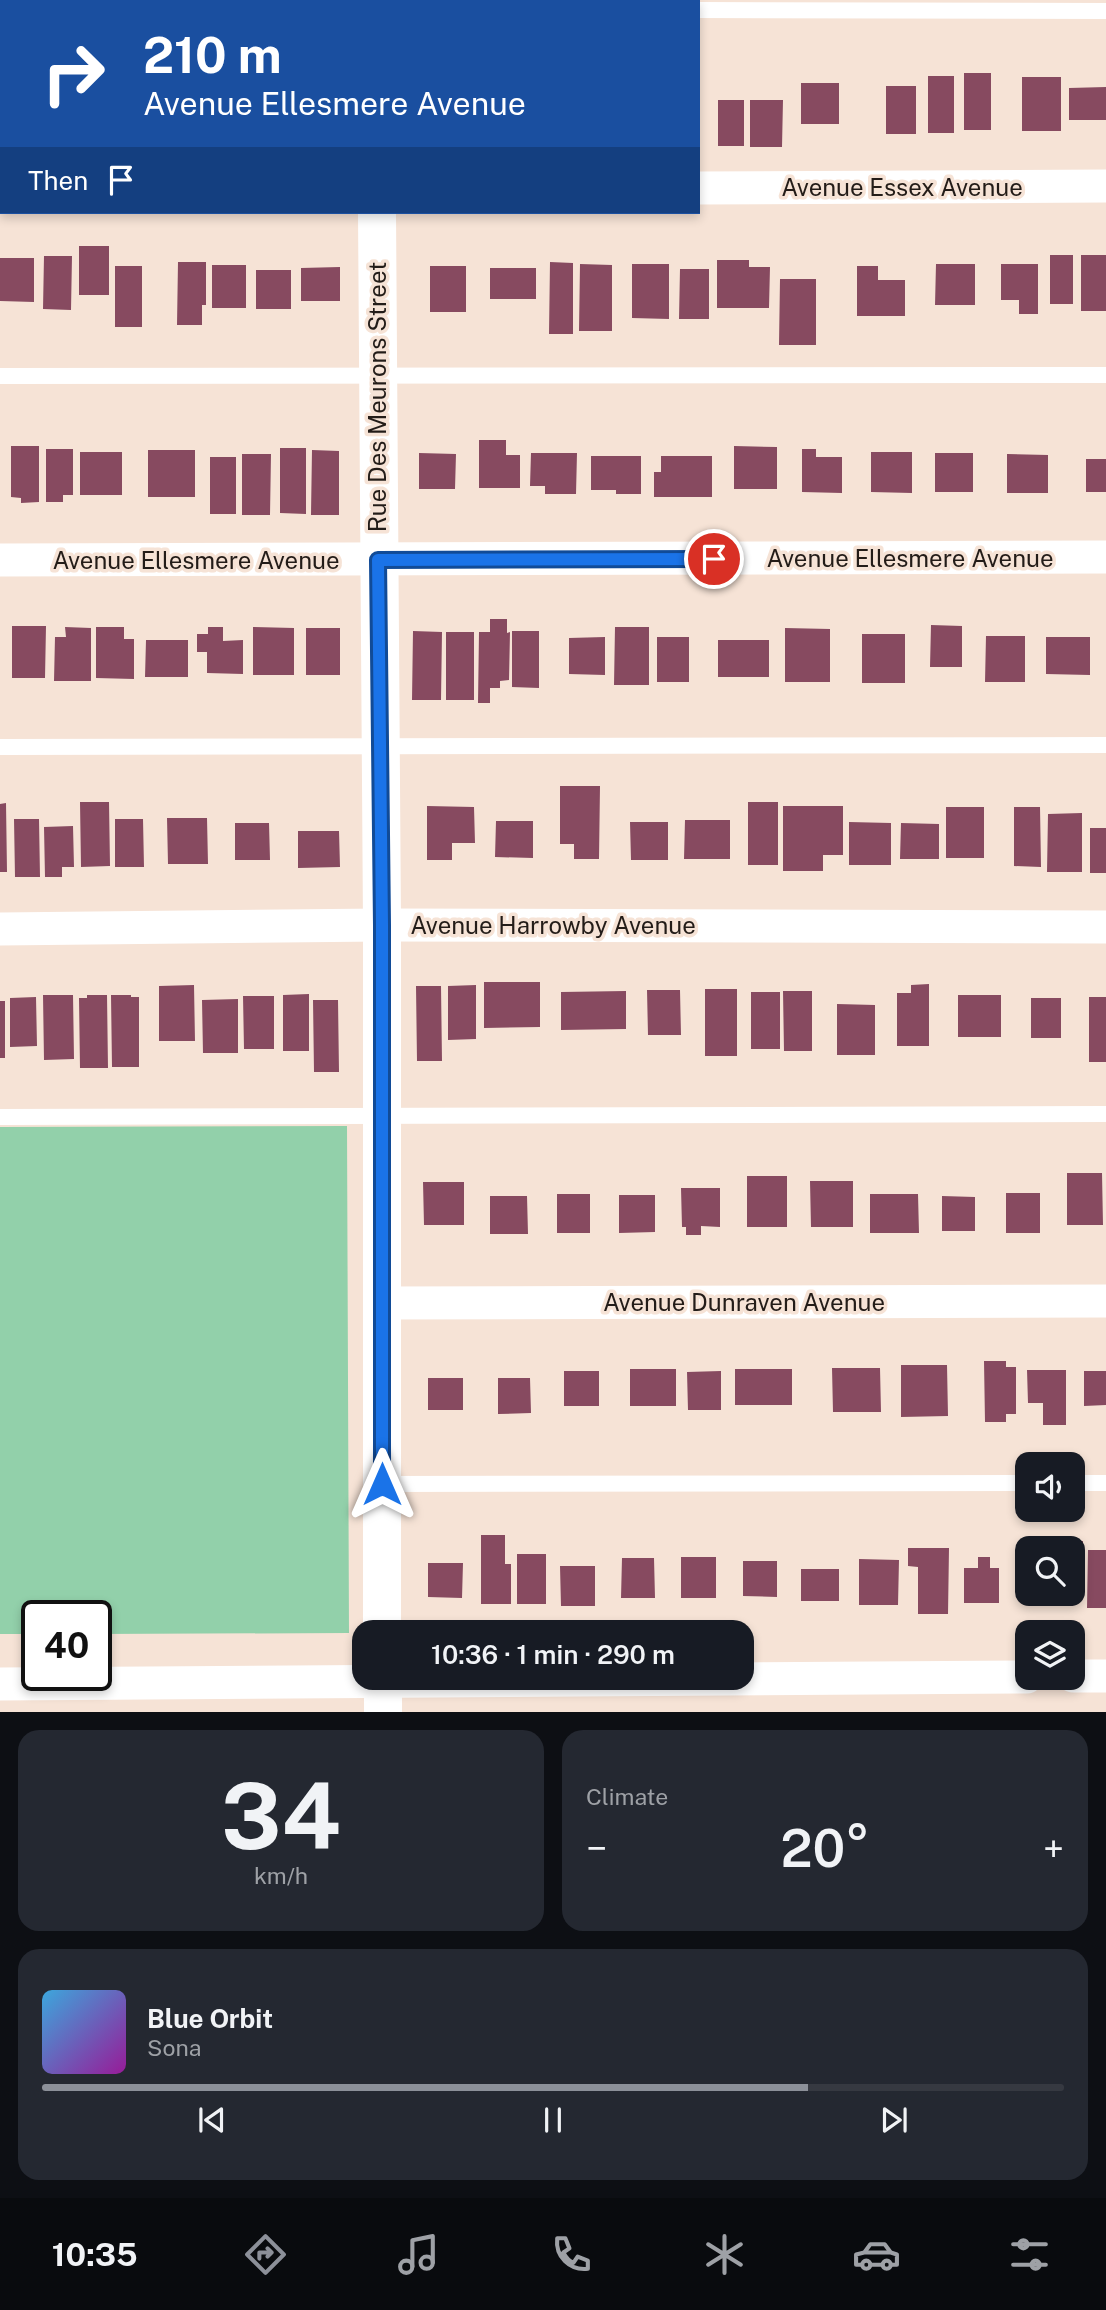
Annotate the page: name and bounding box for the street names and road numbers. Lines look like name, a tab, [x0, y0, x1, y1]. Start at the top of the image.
street label: Avenue Essex Avenue	[781, 173, 1023, 201]
street label: Rue Des Meurons Street	[363, 262, 391, 532]
street label: Avenue Ellesmere Avenue	[766, 544, 1054, 572]
street label: Avenue Ellesmere Avenue	[52, 546, 340, 574]
street label: Avenue Harrowby Avenue	[410, 911, 696, 939]
street label: Avenue Dunraven Avenue	[603, 1288, 885, 1316]

